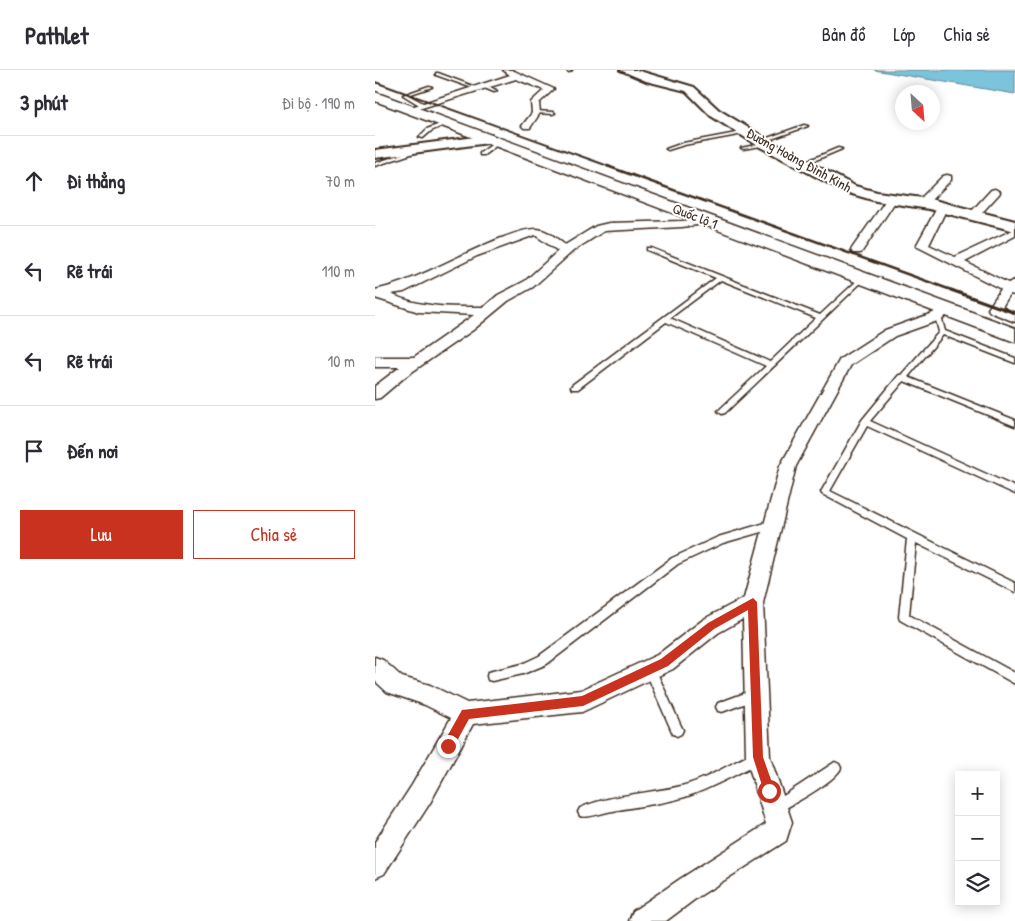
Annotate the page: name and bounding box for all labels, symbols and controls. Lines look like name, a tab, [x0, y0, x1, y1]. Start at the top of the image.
text: Pathlet	[25, 19, 88, 51]
text: Bản đồ	[822, 22, 866, 47]
text: Lớp	[894, 22, 915, 47]
text: Chia sẻ	[943, 22, 990, 47]
north arrow	[895, 85, 940, 130]
text: 3 phút	[20, 88, 68, 117]
text: Đi bộ · 190 m	[282, 92, 355, 114]
street label: Đường Hoàng Đình Kinh	[743, 123, 855, 197]
icon: ahead	[20, 167, 48, 195]
text: Đi thẳng	[67, 168, 125, 194]
text: 70 m	[325, 170, 355, 192]
street label: Quốc lộ 1	[670, 198, 720, 233]
icon: left	[20, 257, 48, 285]
text: Rẽ trái	[67, 258, 113, 284]
text: 110 m	[322, 260, 355, 282]
icon: left	[20, 347, 48, 375]
text: Rẽ trái	[67, 348, 113, 374]
text: 10 m	[327, 350, 355, 372]
icon: arrive	[20, 437, 48, 465]
text: Đến nơi	[67, 438, 118, 464]
button: Lưu	[20, 510, 183, 559]
button: Chia sẻ	[193, 510, 355, 559]
route end	[437, 735, 460, 758]
map controls	[955, 771, 1000, 906]
button: +	[955, 771, 1000, 816]
route start	[758, 780, 781, 803]
button: −	[955, 816, 1000, 861]
button: layers	[955, 861, 1000, 906]

